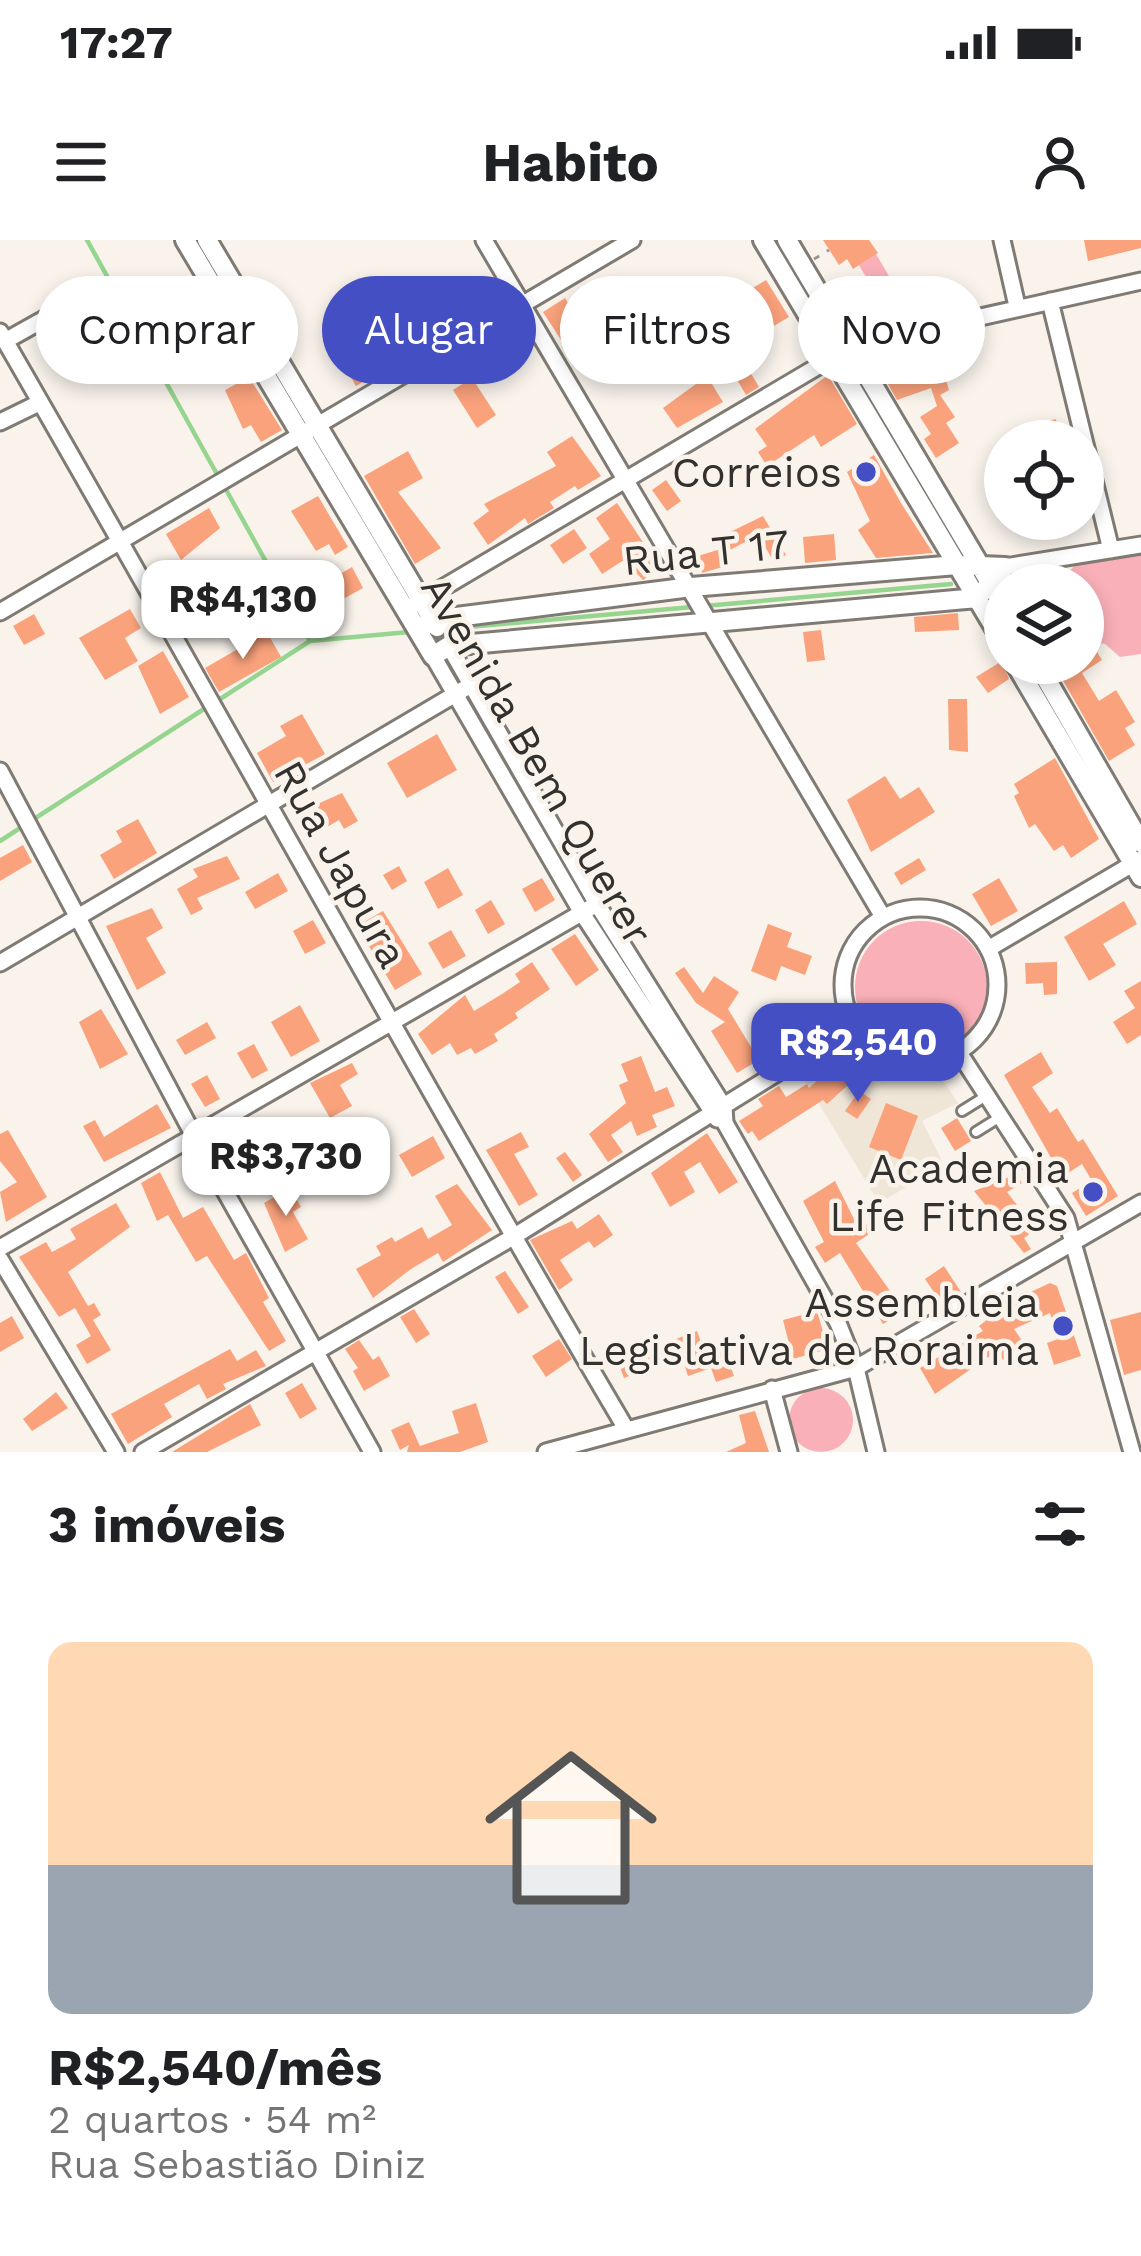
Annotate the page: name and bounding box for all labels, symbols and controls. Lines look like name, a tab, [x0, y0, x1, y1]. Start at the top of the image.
text: 17:27	[60, 16, 173, 69]
icon: menu	[48, 129, 114, 195]
icon: person	[1027, 129, 1093, 195]
text: Habito	[482, 131, 659, 194]
chip: Comprar	[36, 276, 298, 384]
chip: Alugar	[322, 276, 536, 384]
chip: Filtros	[560, 276, 774, 384]
chip: Novo	[798, 276, 985, 384]
map controls	[984, 420, 1104, 684]
button: locate	[984, 420, 1104, 540]
place label: Correios	[672, 448, 842, 497]
marker: Correios	[853, 459, 879, 485]
street label: Rua T 17	[620, 519, 792, 585]
pin: R$4,130	[132, 560, 354, 662]
button: layers	[984, 564, 1104, 684]
street label: Avenida Bem Querer	[411, 567, 663, 953]
text: R$4,130	[168, 576, 318, 621]
street label: Rua Japura	[264, 752, 418, 976]
pin: R$2,540	[747, 1003, 969, 1105]
text: R$2,540	[778, 1019, 938, 1064]
pin: R$3,730	[175, 1117, 397, 1219]
text: R$3,730	[209, 1133, 363, 1178]
place label: Academia Life Fitness	[829, 1144, 1069, 1241]
marker: Academia Life Fitness	[1080, 1179, 1106, 1205]
place label: Assembleia Legislativa de Roraima	[579, 1278, 1039, 1375]
marker: Assembleia Legislativa de Roraima	[1050, 1313, 1076, 1339]
icon: filters	[1027, 1491, 1093, 1557]
text: 3 imóveis	[48, 1495, 285, 1554]
icon: home	[463, 1720, 679, 1936]
text: R$2,540/mês	[48, 2038, 382, 2097]
text: 2 quartos · 54 m²	[48, 2097, 376, 2142]
text: Rua Sebastião Diniz	[48, 2142, 426, 2187]

